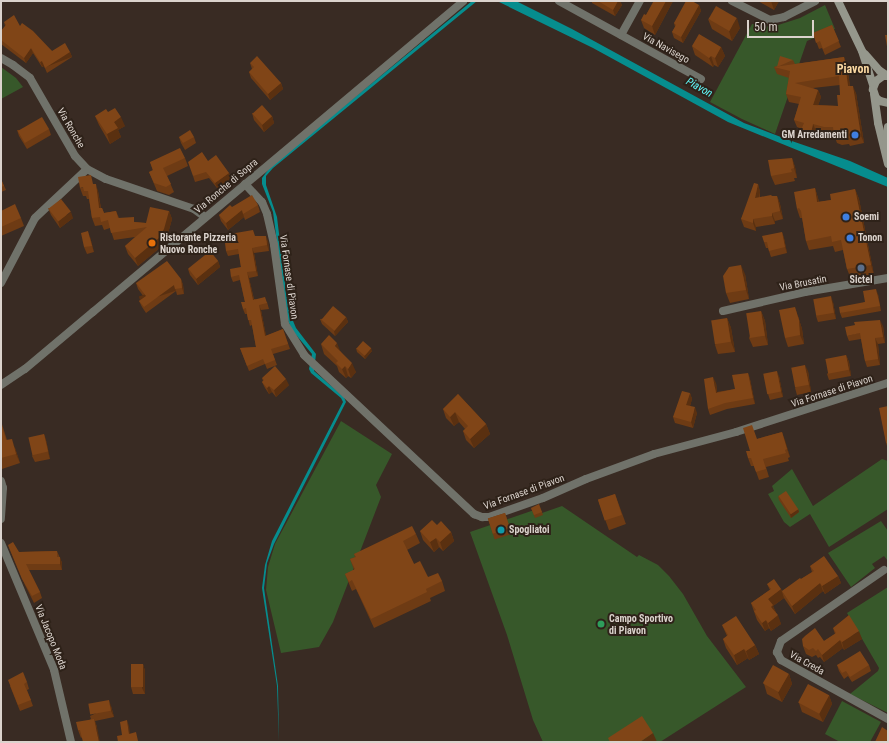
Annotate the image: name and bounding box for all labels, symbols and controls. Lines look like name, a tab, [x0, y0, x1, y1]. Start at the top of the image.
scale bar	[749, 12, 816, 38]
text: 50 m	[754, 20, 778, 34]
street label: Via Navisego	[640, 30, 692, 66]
district label: Piavon	[837, 63, 869, 77]
water label: Piavon	[683, 75, 715, 101]
street label: Via Ronche	[55, 106, 87, 150]
place label: GM Arredamenti	[782, 129, 847, 141]
marker: GM Arredamenti	[850, 130, 860, 140]
street label: Via Ronche di Sopra	[192, 156, 260, 216]
place label: Soemi	[854, 211, 879, 223]
marker: Soemi	[841, 212, 851, 222]
place label: Ristorante Pizzeria Nuovo Ronche	[160, 231, 236, 254]
place label: Tonon	[858, 232, 882, 244]
marker: Tonon	[845, 233, 855, 243]
street label: Via Fornase di Piavon	[277, 234, 301, 320]
marker: Ristorante Pizzeria Nuovo Ronche	[147, 238, 157, 248]
marker: Sictel	[856, 263, 866, 273]
street label: Via Brusatin	[778, 273, 828, 293]
place label: Sictel	[850, 274, 872, 286]
street label: Via Fornase di Piavon	[790, 372, 874, 410]
street label: Via Fornase di Piavon	[482, 472, 566, 512]
place label: Spogliatoi	[509, 524, 550, 536]
marker: Spogliatoi	[496, 525, 506, 535]
street label: Via Jacopo Moda	[33, 603, 69, 671]
place label: Campo Sportivo di Piavon	[609, 612, 673, 636]
marker: Campo Sportivo di Piavon	[596, 619, 606, 629]
street label: Via Creda	[787, 649, 827, 677]

